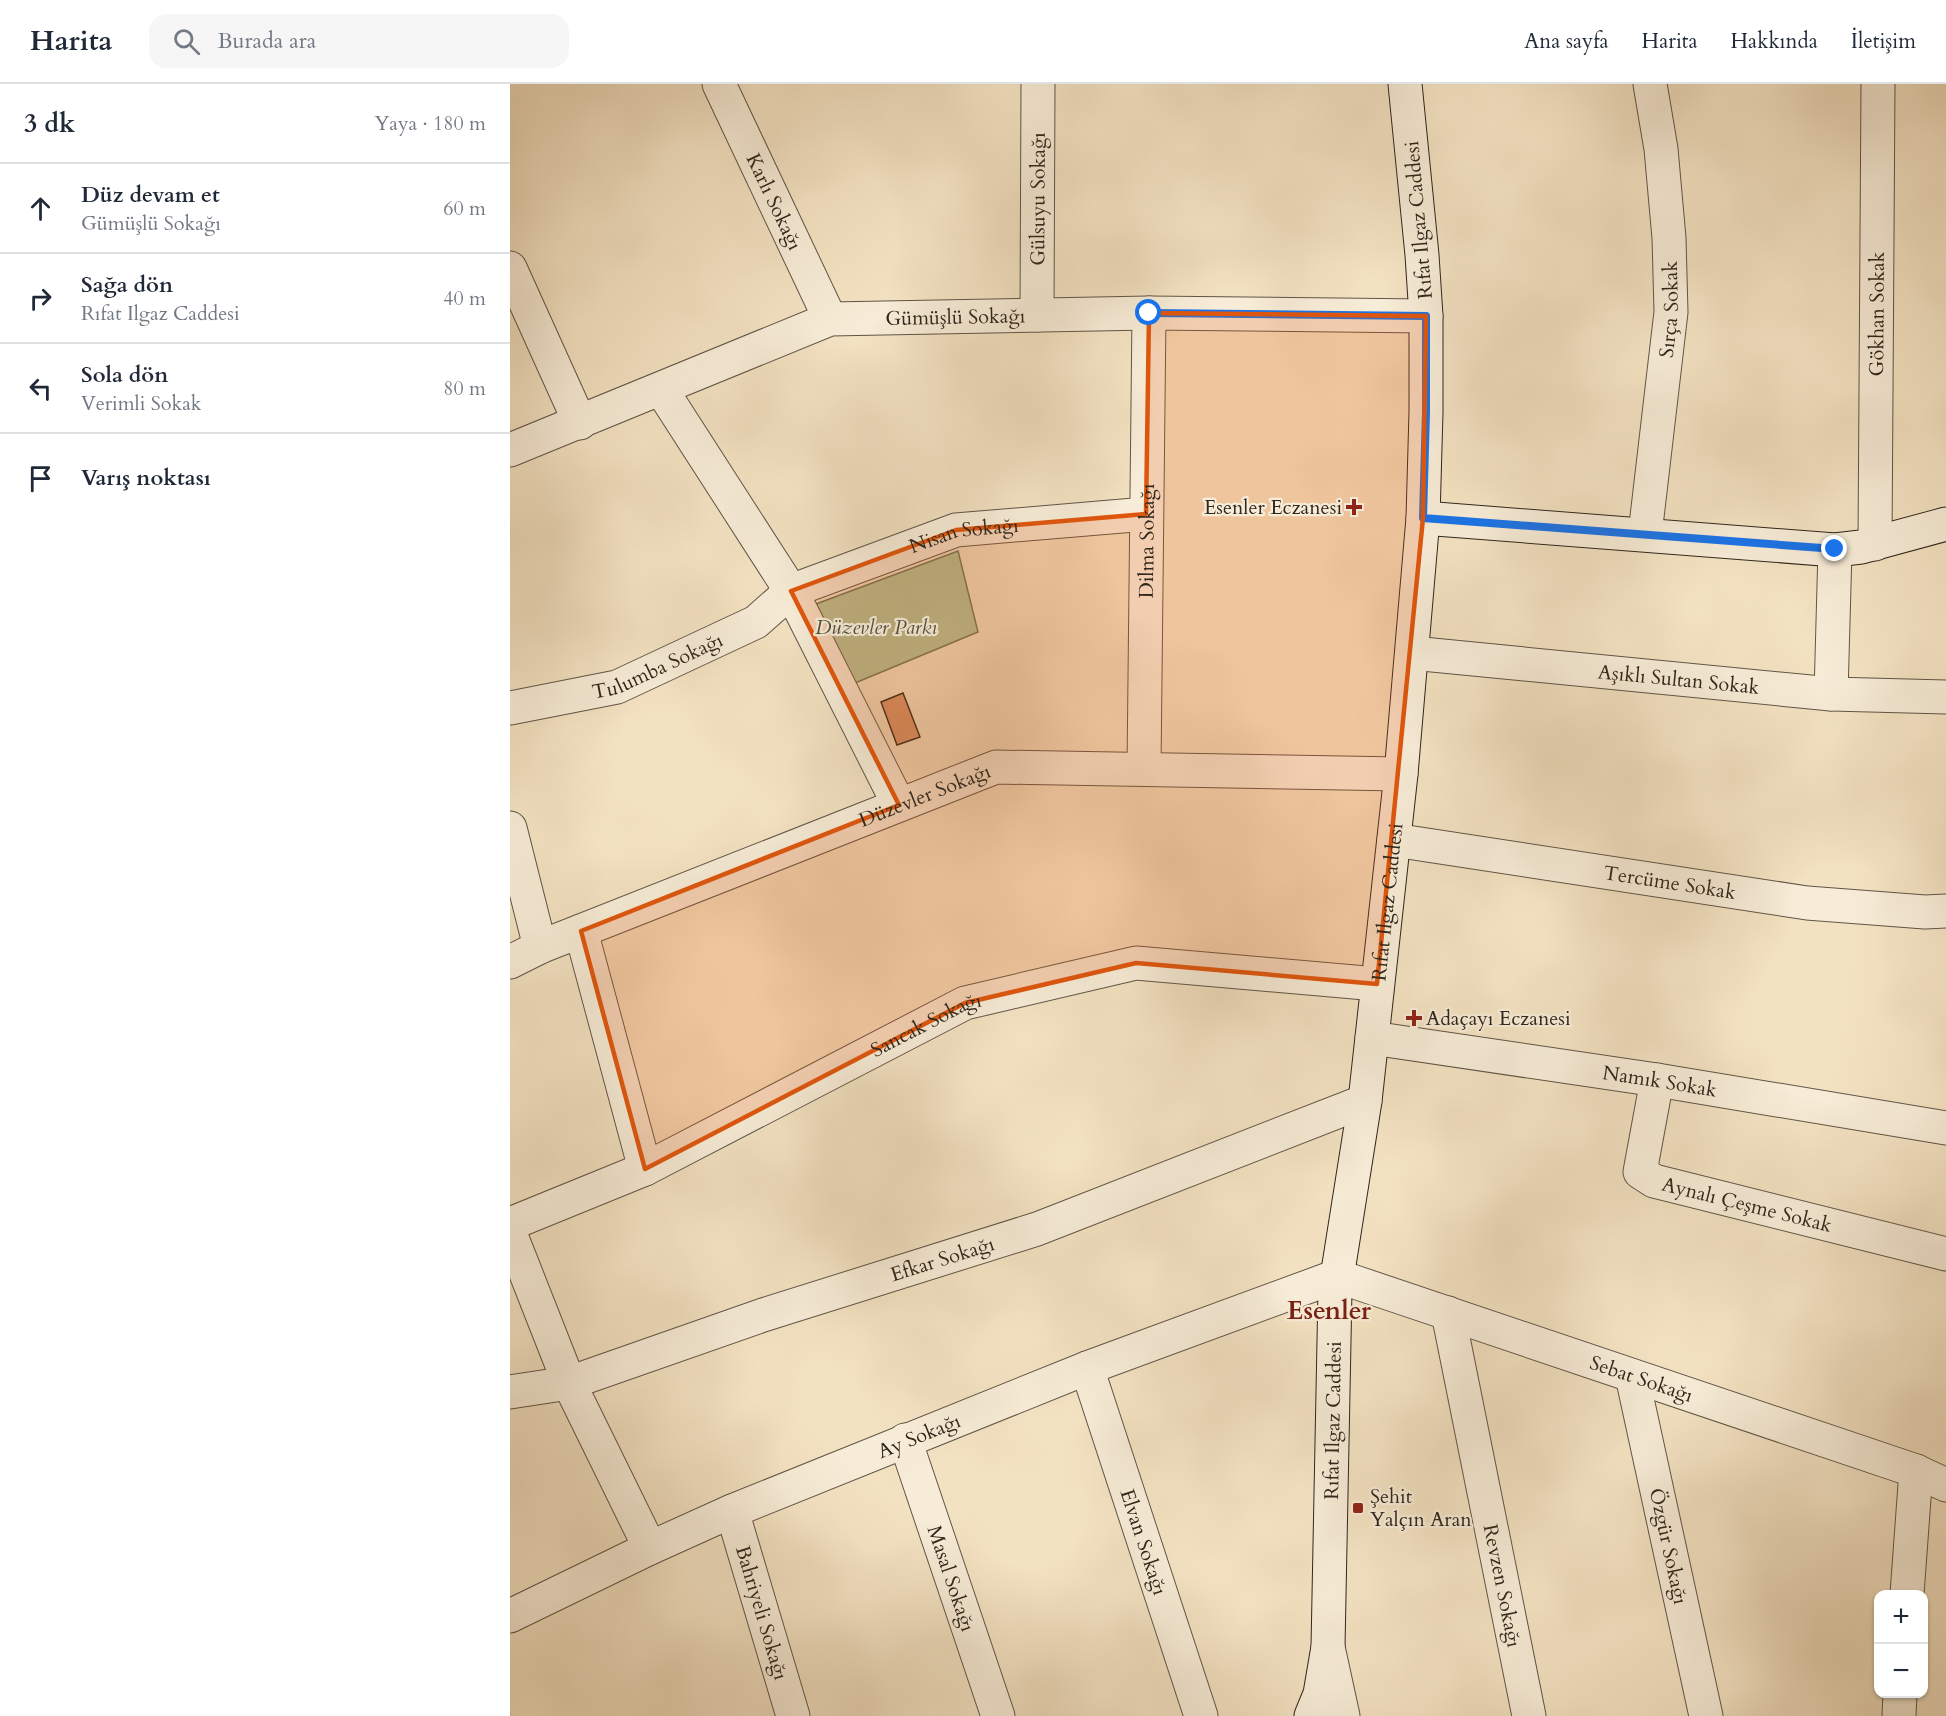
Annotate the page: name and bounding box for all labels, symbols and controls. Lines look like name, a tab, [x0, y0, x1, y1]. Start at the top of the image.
search box	[149, 14, 569, 68]
text: Harita	[30, 22, 113, 60]
icon: search	[170, 25, 203, 58]
text: Burada ara	[218, 26, 316, 56]
text: Ana sayfa	[1524, 27, 1609, 56]
text: Harita	[1642, 27, 1698, 56]
text: Hakkında	[1731, 27, 1818, 56]
text: İletişim	[1851, 27, 1916, 56]
text: 3 dk	[24, 106, 75, 141]
text: Yaya · 180 m	[374, 110, 486, 137]
street label: Gülsuyu Sokağı	[1024, 132, 1052, 266]
street label: Rıfat Ilgaz Caddesi	[1398, 139, 1439, 300]
street label: Karlı Sokağı	[740, 149, 809, 255]
text: Düz devam et	[81, 180, 220, 210]
icon: ahead	[24, 192, 57, 225]
text: 60 m	[443, 195, 486, 222]
text: Gümüşlü Sokağı	[81, 210, 221, 237]
street label: Gökhan Sokak	[1863, 251, 1891, 376]
street label: Sırça Sokak	[1653, 260, 1685, 359]
text: Sağa dön	[81, 270, 173, 300]
icon: right	[24, 282, 57, 315]
text: 40 m	[443, 285, 486, 312]
route start	[1135, 299, 1161, 325]
text: Rıfat Ilgaz Caddesi	[81, 300, 240, 327]
street label: Gümüşlü Sokağı	[885, 302, 1026, 332]
text: Sola dön	[81, 360, 168, 390]
icon: left	[24, 372, 57, 405]
text: 80 m	[443, 375, 486, 402]
text: Verimli Sokak	[81, 390, 202, 417]
icon: arrive	[24, 462, 57, 495]
text: Varış noktası	[81, 463, 211, 493]
street label: Dilma Sokağı	[1133, 483, 1161, 599]
place label: Esenler Eczanesi	[1204, 494, 1342, 521]
marker: Esenler Eczanesi	[1347, 500, 1361, 514]
street label: Nisan Sokağı	[905, 512, 1020, 560]
route end	[1821, 535, 1847, 561]
park label: Düzevler Parkı	[815, 614, 937, 641]
street label: Tulumba Sokağı	[590, 626, 728, 706]
street label: Aşıklı Sultan Sokak	[1597, 658, 1761, 701]
street label: Düzevler Sokağı	[855, 757, 995, 834]
street label: Rıfat Ilgaz Caddesi	[1365, 821, 1410, 983]
street label: Tercüme Sokak	[1602, 859, 1738, 906]
street label: Sancak Sokağı	[866, 987, 984, 1064]
place label: Adaçayı Eczanesi	[1426, 1005, 1571, 1032]
marker: Adaçayı Eczanesi	[1407, 1011, 1421, 1025]
street label: Namık Sokak	[1601, 1059, 1719, 1104]
street label: Aynalı Çeşme Sokak	[1659, 1170, 1835, 1239]
street label: Efkar Sokağı	[887, 1230, 998, 1288]
district label: Esenler	[1287, 1293, 1372, 1328]
street label: Rıfat Ilgaz Caddesi	[1318, 1341, 1348, 1500]
street label: Sebat Sokağı	[1586, 1349, 1697, 1409]
street label: Ay Sokağı	[873, 1407, 965, 1465]
place label: Şehit Yalçın Aran	[1370, 1483, 1472, 1533]
street label: Elvan Sokağı	[1114, 1486, 1174, 1599]
street label: Özgür Sokağı	[1643, 1486, 1694, 1607]
marker: Şehit Yalçın Aran	[1351, 1501, 1365, 1515]
street label: Masal Sokağı	[921, 1522, 982, 1635]
street label: Revzen Sokağı	[1477, 1522, 1528, 1650]
street label: Bahriyeli Sokağı	[729, 1542, 795, 1684]
map controls	[1874, 1590, 1928, 1698]
button: +	[1874, 1590, 1928, 1644]
button: −	[1874, 1644, 1928, 1698]

